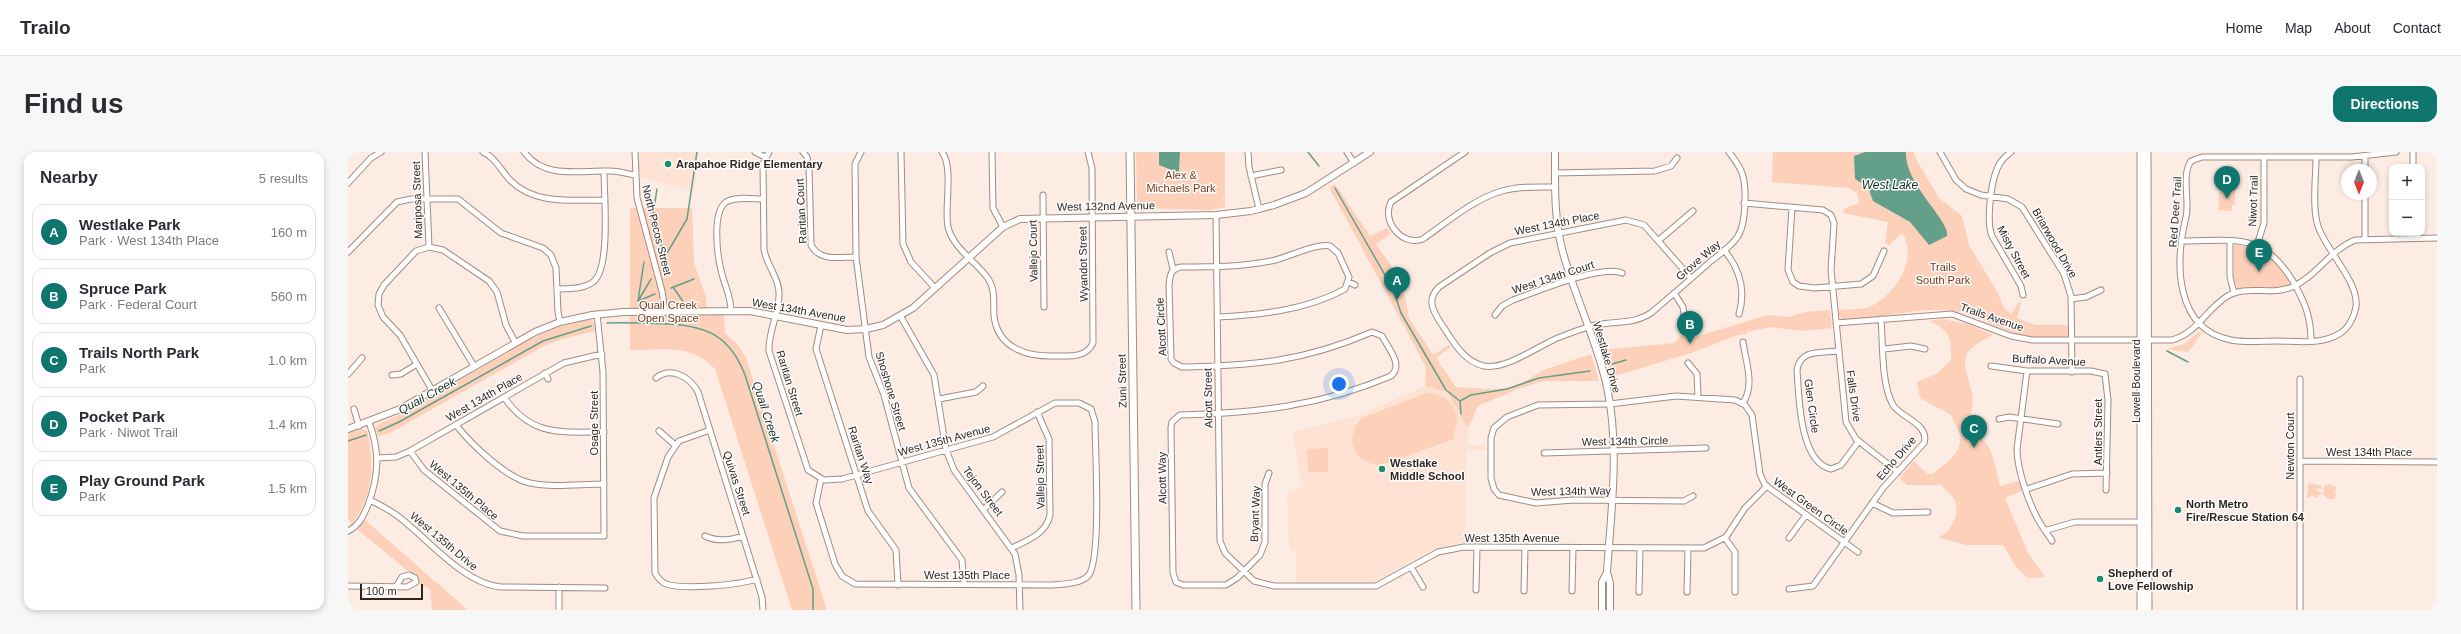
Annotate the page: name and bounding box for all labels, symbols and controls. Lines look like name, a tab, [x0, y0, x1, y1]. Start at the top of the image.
text: Trailo	[20, 17, 71, 38]
text: Home	[2226, 20, 2263, 36]
text: Map	[2285, 20, 2312, 36]
text: About	[2334, 20, 2371, 36]
text: Contact	[2393, 20, 2441, 36]
button: Directions	[2333, 86, 2437, 122]
text: Find us	[24, 88, 124, 119]
place label: Arapahoe Ridge Elementary	[676, 158, 824, 170]
marker: Arapahoe Ridge Elementary	[663, 159, 673, 169]
street label: Mariposa Street	[410, 161, 424, 239]
north arrow	[2341, 164, 2377, 200]
map controls	[2389, 164, 2425, 236]
button: +	[2389, 164, 2425, 200]
pin: D	[2214, 166, 2240, 199]
text: Nearby	[40, 168, 98, 187]
park label: Alex & Michaels Park	[1146, 169, 1216, 194]
text: 5 results	[259, 171, 308, 186]
street label: Niwot Trail	[2246, 175, 2260, 227]
street label: Red Deer Trail	[2167, 176, 2183, 248]
street label: Raritan Court	[793, 178, 809, 244]
water label: West Lake	[1862, 178, 1919, 192]
street label: North Pecos Street	[640, 183, 674, 277]
street label: West 132nd Avenue	[1057, 199, 1155, 213]
button: −	[2389, 200, 2425, 236]
street label: Briarwood Drive	[2030, 206, 2080, 280]
street label: West 134th Place	[1514, 209, 1600, 237]
text: Westlake Park	[79, 216, 180, 233]
street label: Vallejo Court	[1026, 220, 1040, 282]
street label: Misty Street	[1995, 224, 2033, 280]
text: A	[49, 225, 59, 240]
text: 160 m	[271, 225, 307, 240]
street label: Wyandot Street	[1076, 226, 1090, 302]
text: Park · West 134th Place	[79, 233, 219, 248]
street label: Grove Way	[1673, 237, 1723, 282]
pin: E	[2246, 239, 2272, 272]
street label: West 134th Court	[1511, 258, 1595, 296]
park label: Trails South Park	[1916, 261, 1971, 286]
pin: A	[1384, 267, 1410, 300]
text: Spruce Park	[79, 280, 167, 297]
text: B	[49, 289, 59, 304]
text: 560 m	[271, 289, 307, 304]
street label: West 134th Avenue	[751, 296, 847, 324]
text: Park · Federal Court	[79, 297, 197, 312]
street label: Alcott Circle	[1153, 297, 1169, 357]
park label: Quail Creek Open Space	[637, 299, 699, 324]
street label: Trails Avenue	[1959, 301, 2025, 333]
pin: B	[1677, 311, 1703, 344]
street label: Westlake Drive	[1591, 320, 1623, 394]
street label: Lowell Boulevard	[2130, 339, 2142, 423]
text: Trails North Park	[79, 344, 199, 361]
street label: Raritan Street	[774, 349, 806, 417]
street label: Shoshone Street	[873, 350, 909, 432]
street label: Buffalo Avenue	[2012, 352, 2086, 368]
text: C	[49, 353, 59, 368]
text: 1.0 km	[268, 353, 307, 368]
street label: Zuni Street	[1116, 354, 1128, 408]
text: Park	[79, 361, 106, 376]
street label: Alcott Street	[1201, 368, 1215, 428]
street label: Falls Drive	[1844, 369, 1864, 423]
street label: West 134th Place	[444, 370, 524, 424]
water label: Quail Creek	[396, 374, 459, 417]
your location	[1329, 374, 1349, 394]
street label: Glen Circle	[1802, 378, 1822, 434]
water label: Quail Creek	[750, 380, 783, 445]
street label: Osage Street	[588, 391, 600, 455]
street label: Antlers Street	[2092, 399, 2104, 465]
text: Pocket Park	[79, 408, 165, 425]
street label: Newton Court	[2284, 412, 2296, 480]
pin: C	[1961, 415, 1987, 448]
text: D	[49, 417, 59, 432]
text: 1.4 km	[268, 417, 307, 432]
street label: West 135th Avenue	[897, 422, 991, 458]
text: Park · Niwot Trail	[79, 425, 178, 440]
street label: Raritan Way	[846, 425, 876, 486]
street label: West 134th Circle	[1582, 434, 1668, 448]
street label: Echo Drive	[1874, 434, 1918, 482]
street label: Vallejo Street	[1033, 445, 1047, 509]
street label: West 134th Place	[2326, 446, 2412, 458]
street label: Quivas Street	[721, 449, 753, 517]
street label: Alcott Way	[1156, 451, 1168, 504]
place label: Westlake Middle School	[1390, 457, 1465, 482]
street label: West 135th Place	[427, 458, 501, 522]
street label: Tejon Street	[961, 464, 1005, 518]
marker: Westlake Middle School	[1377, 464, 1387, 474]
text: Play Ground Park	[79, 472, 205, 489]
street label: West Green Circle	[1771, 475, 1851, 537]
text: E	[50, 481, 58, 496]
text: 1.5 km	[268, 481, 307, 496]
street label: West 134th Way	[1531, 484, 1612, 498]
street label: Bryant Way	[1248, 485, 1262, 542]
text: Park	[79, 489, 106, 504]
place label: North Metro Fire/Rescue Station 64	[2186, 498, 2305, 523]
marker: North Metro Fire/Rescue Station 64	[2173, 505, 2183, 515]
street label: West 135th Drive	[408, 509, 480, 573]
street label: West 135th Avenue	[1465, 532, 1560, 544]
place label: Shepherd of Love Fellowship	[2108, 567, 2194, 592]
street label: West 135th Place	[924, 569, 1010, 581]
marker: Shepherd of Love Fellowship	[2095, 574, 2105, 584]
scale bar	[360, 582, 423, 601]
text: 100 m	[366, 585, 397, 597]

